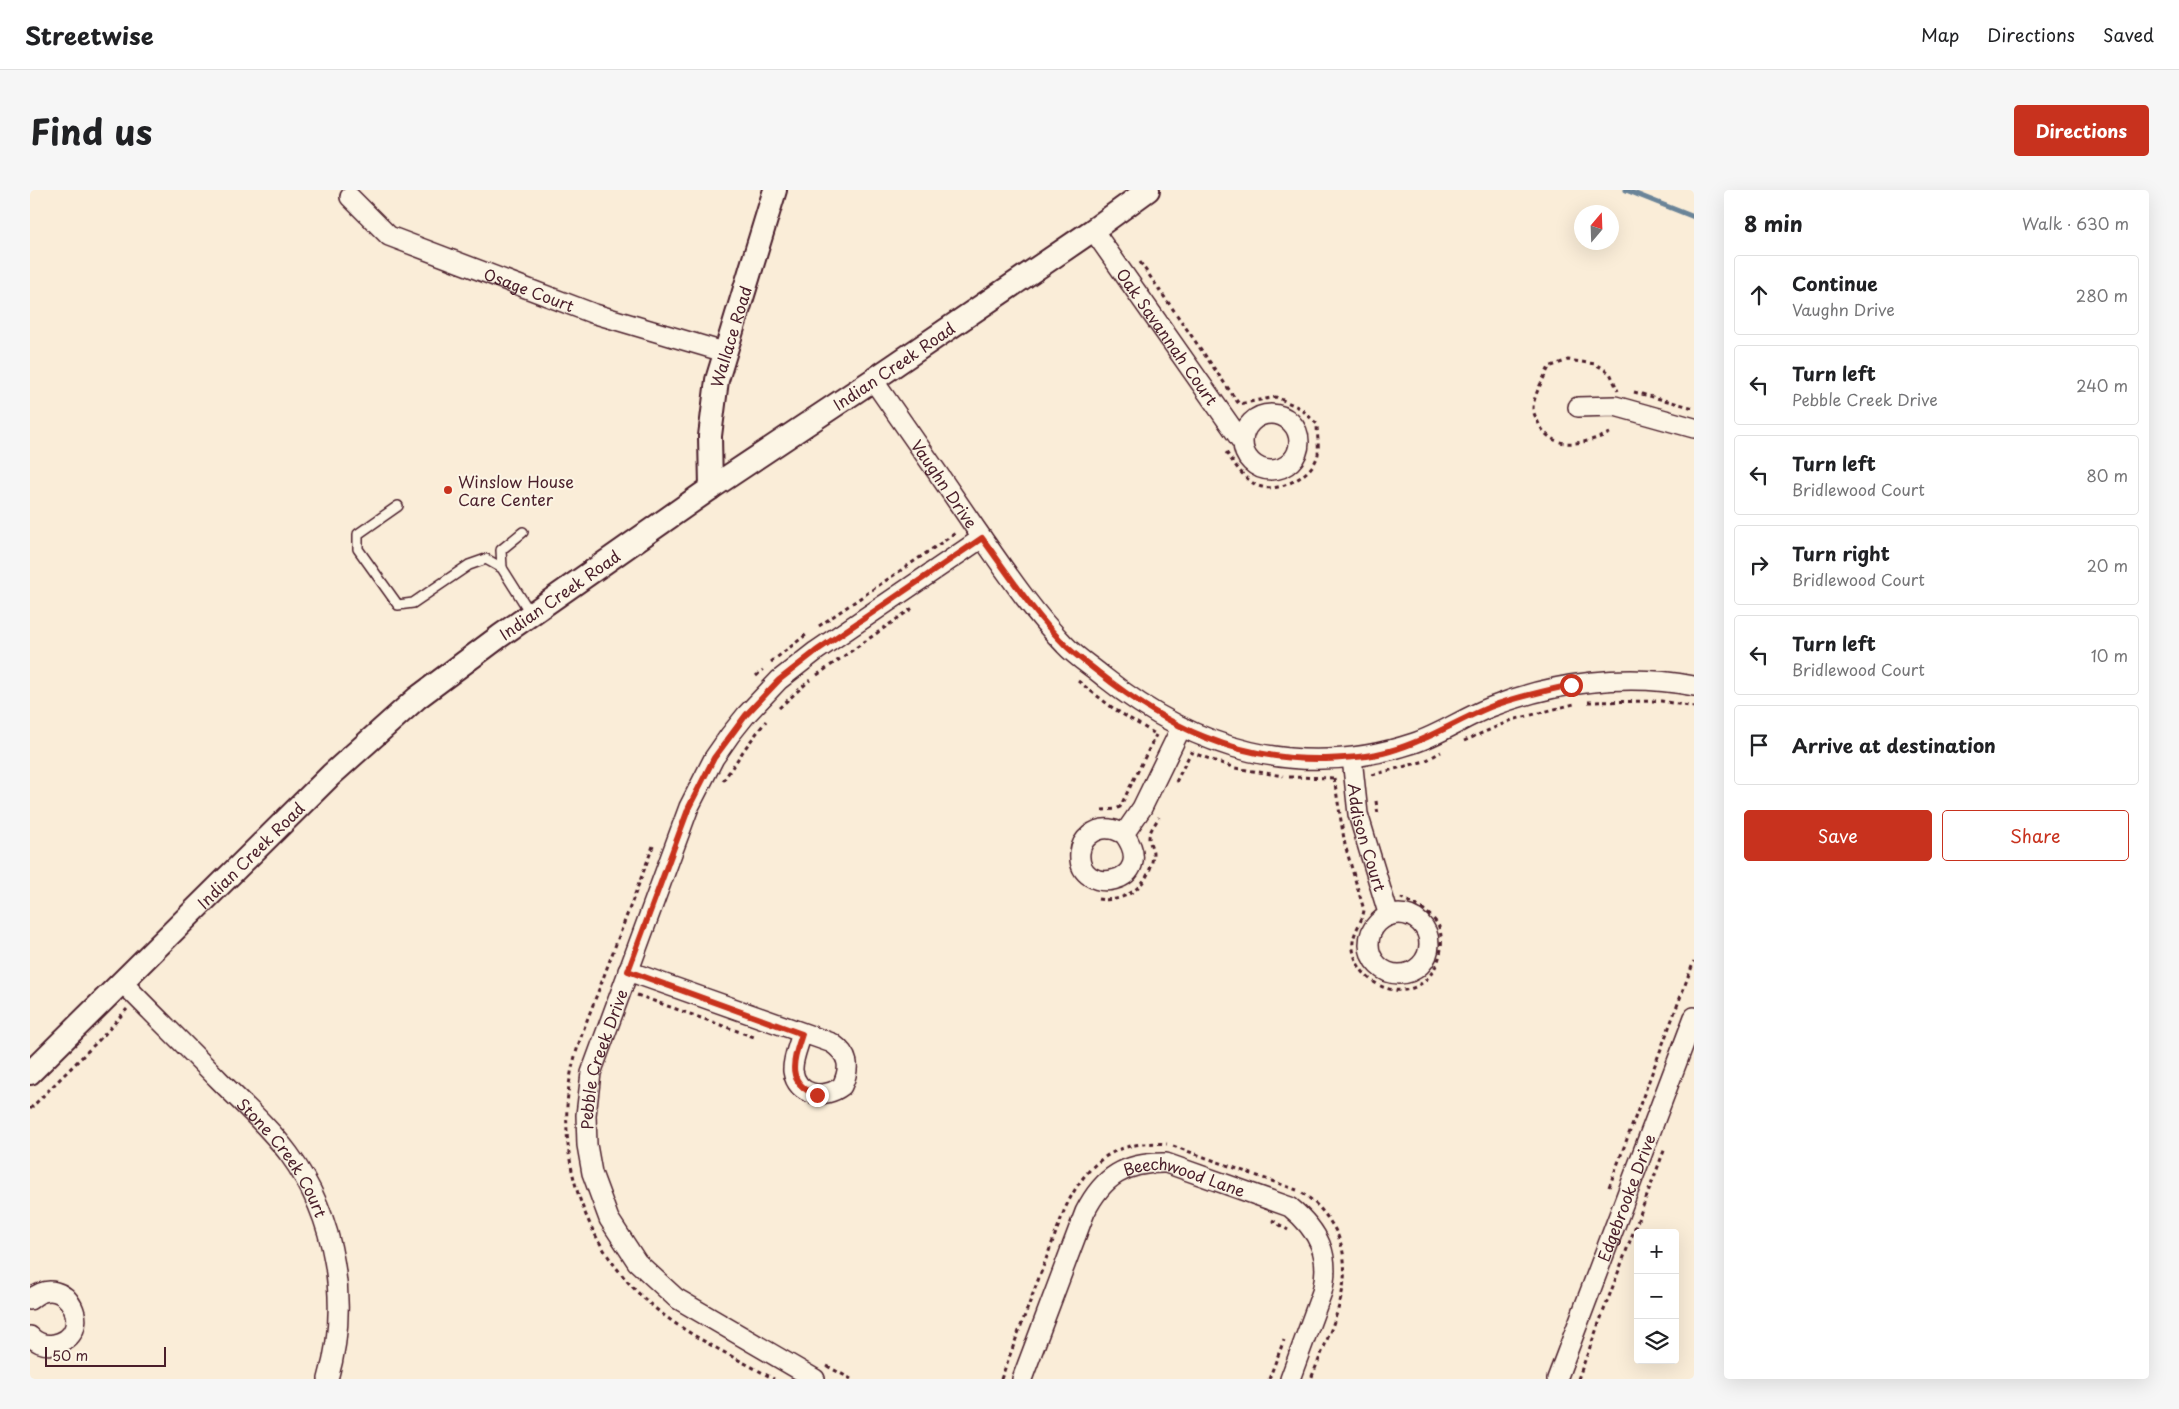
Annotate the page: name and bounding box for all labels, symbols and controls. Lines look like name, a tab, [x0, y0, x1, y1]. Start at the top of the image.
text: Streetwise	[25, 17, 154, 53]
text: Map	[1921, 21, 1959, 48]
text: Directions	[1987, 21, 2075, 48]
text: Saved	[2103, 21, 2154, 48]
text: Find us	[30, 104, 152, 157]
button: Directions	[2014, 105, 2149, 156]
north arrow	[1574, 205, 1619, 250]
text: 8 min	[1744, 207, 1803, 239]
text: Walk · 630 m	[2022, 211, 2129, 235]
street label: Osage Court	[480, 261, 578, 317]
street label: Oak Savannah Court	[1111, 263, 1225, 410]
text: Continue	[1792, 269, 1878, 297]
icon: ahead	[1745, 281, 1773, 309]
street label: Wallace Road	[703, 283, 757, 390]
text: 280 m	[2076, 283, 2128, 307]
text: Vaughn Drive	[1792, 297, 1895, 321]
street label: Indian Creek Road	[828, 316, 959, 416]
text: Turn left	[1792, 359, 1876, 387]
icon: left	[1745, 371, 1773, 399]
text: 240 m	[2076, 373, 2128, 397]
text: Pebble Creek Drive	[1792, 387, 1938, 411]
street label: Vaughn Drive	[906, 434, 984, 533]
text: Turn left	[1792, 449, 1876, 477]
icon: left	[1745, 461, 1773, 489]
text: 80 m	[2086, 463, 2128, 487]
place label: Winslow House Care Center	[458, 469, 574, 511]
text: Bridlewood Court	[1792, 477, 1925, 501]
marker: Winslow House Care Center	[442, 484, 454, 496]
text: Turn right	[1792, 539, 1890, 567]
street label: Indian Creek Road	[494, 544, 625, 645]
icon: right	[1745, 551, 1773, 579]
text: 20 m	[2087, 553, 2128, 577]
text: Bridlewood Court	[1792, 567, 1925, 591]
text: Turn left	[1792, 629, 1876, 657]
icon: left	[1745, 641, 1773, 669]
text: 10 m	[2091, 643, 2128, 667]
text: Bridlewood Court	[1792, 657, 1925, 681]
route start	[1560, 674, 1583, 697]
icon: arrive	[1745, 731, 1773, 759]
text: Arrive at destination	[1792, 731, 1996, 759]
street label: Addison Court	[1343, 782, 1393, 895]
street label: Indian Creek Road	[191, 796, 310, 914]
button: Save	[1744, 810, 1932, 861]
button: Share	[1942, 810, 2129, 861]
street label: Pebble Creek Drive	[574, 985, 633, 1130]
route end	[806, 1084, 829, 1107]
street label: Stone Creek Court	[232, 1092, 334, 1221]
street label: Edgebrooke Drive	[1591, 1130, 1661, 1265]
street label: Beechwood Lane	[1119, 1151, 1249, 1202]
map controls	[1634, 1229, 1679, 1364]
button: +	[1634, 1229, 1679, 1274]
button: −	[1634, 1274, 1679, 1319]
button: layers	[1634, 1319, 1679, 1364]
scale bar	[45, 1344, 166, 1367]
text: 50 m	[52, 1345, 88, 1366]

